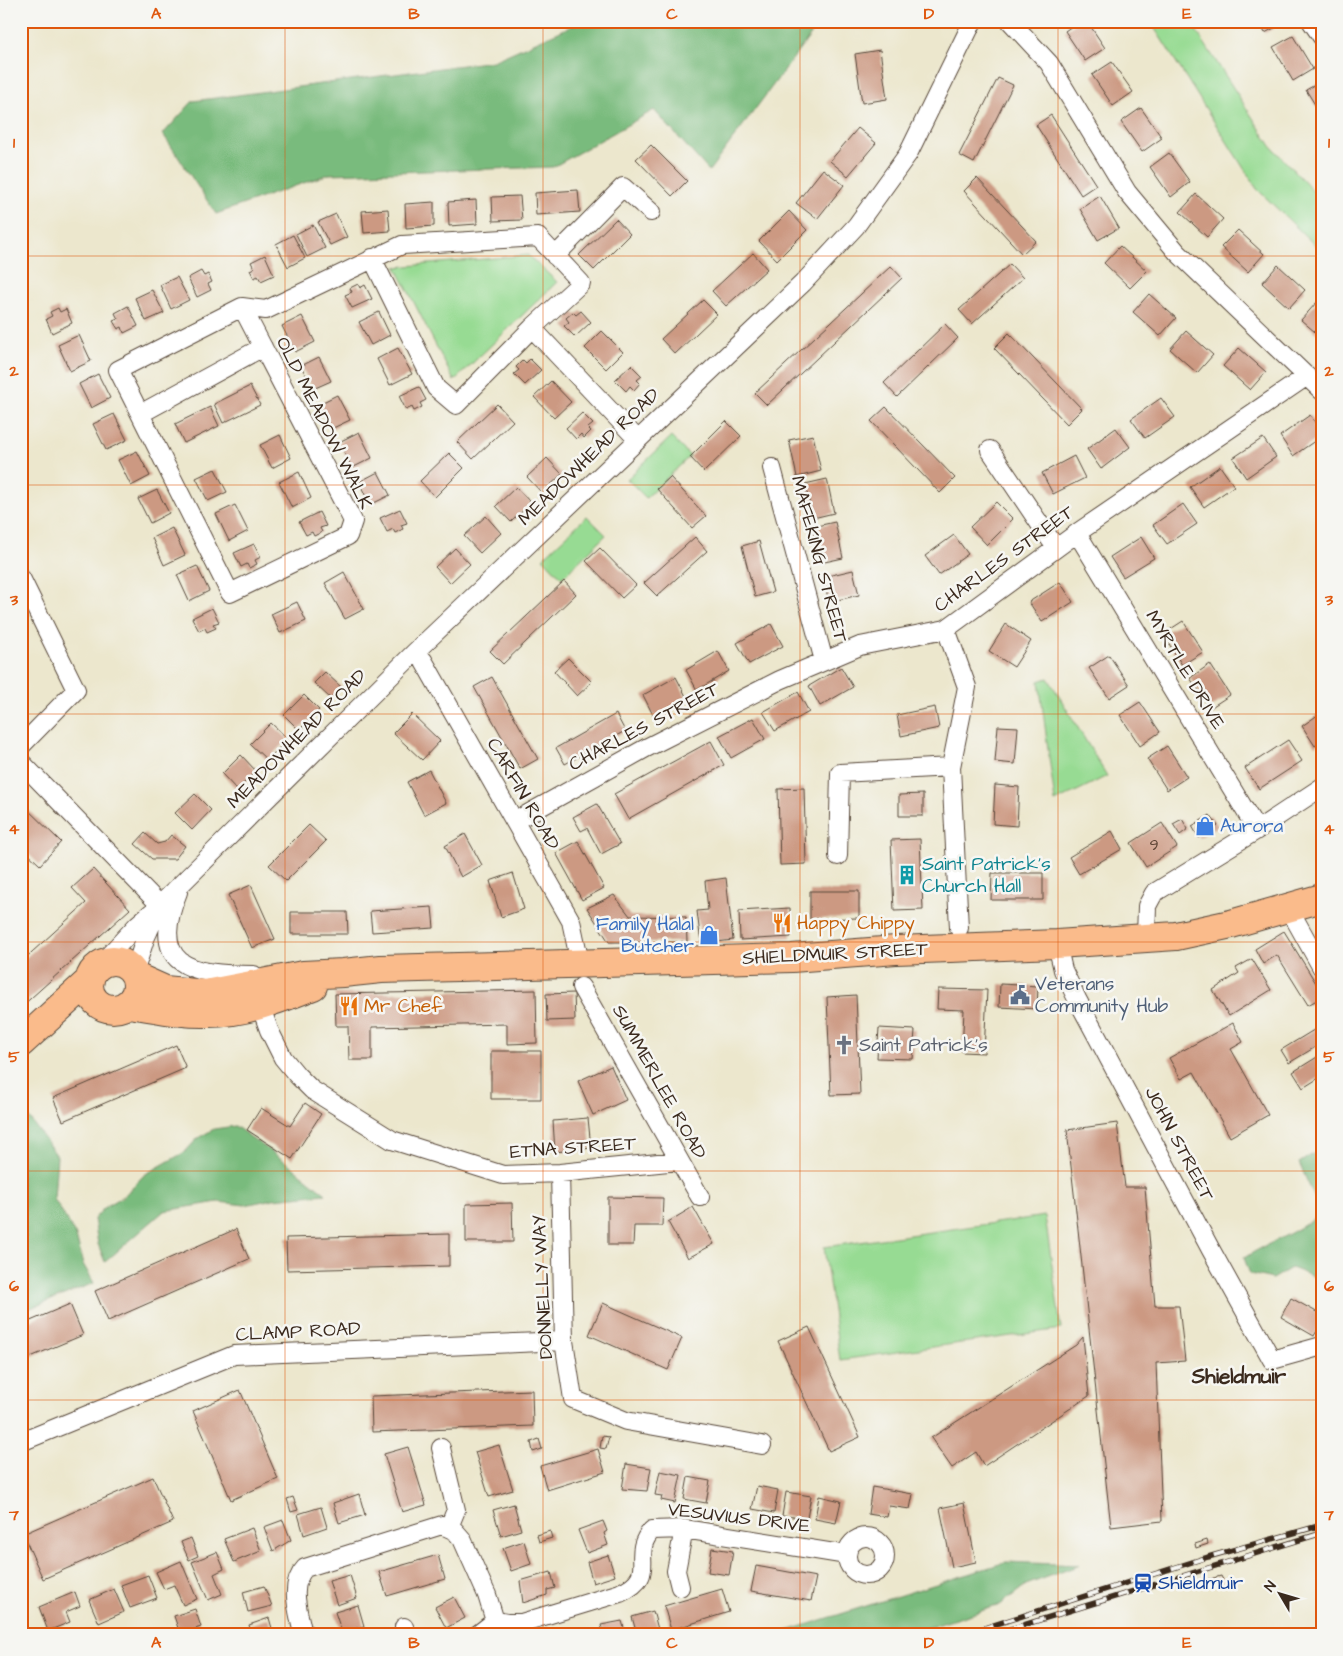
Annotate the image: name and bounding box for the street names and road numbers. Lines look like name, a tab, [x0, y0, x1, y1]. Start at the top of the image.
street label: OLD MEADOW WALK	[269, 332, 379, 514]
street label: MEADOWHEAD ROAD	[512, 382, 666, 532]
street label: MAFEKING STREET	[784, 473, 854, 645]
street label: CHARLES STREET	[929, 499, 1080, 619]
street label: MYRTLE DRIVE	[1139, 605, 1231, 735]
street label: MEADOWHEAD ROAD	[221, 663, 373, 815]
street label: CHARLES STREET	[564, 676, 724, 778]
street label: CARFIN ROAD	[480, 733, 566, 855]
street label: SHIELDMUIR STREET	[742, 936, 929, 972]
street label: SUMMERLEE ROAD	[605, 1000, 713, 1164]
street label: JOHN STREET	[1138, 1082, 1221, 1206]
street label: ETNA STREET	[509, 1130, 637, 1166]
street label: DONNELLY WAY	[526, 1214, 560, 1360]
street label: CLAMP ROAD	[235, 1315, 361, 1349]
street label: VESUVIUS DRIVE	[666, 1496, 812, 1540]

